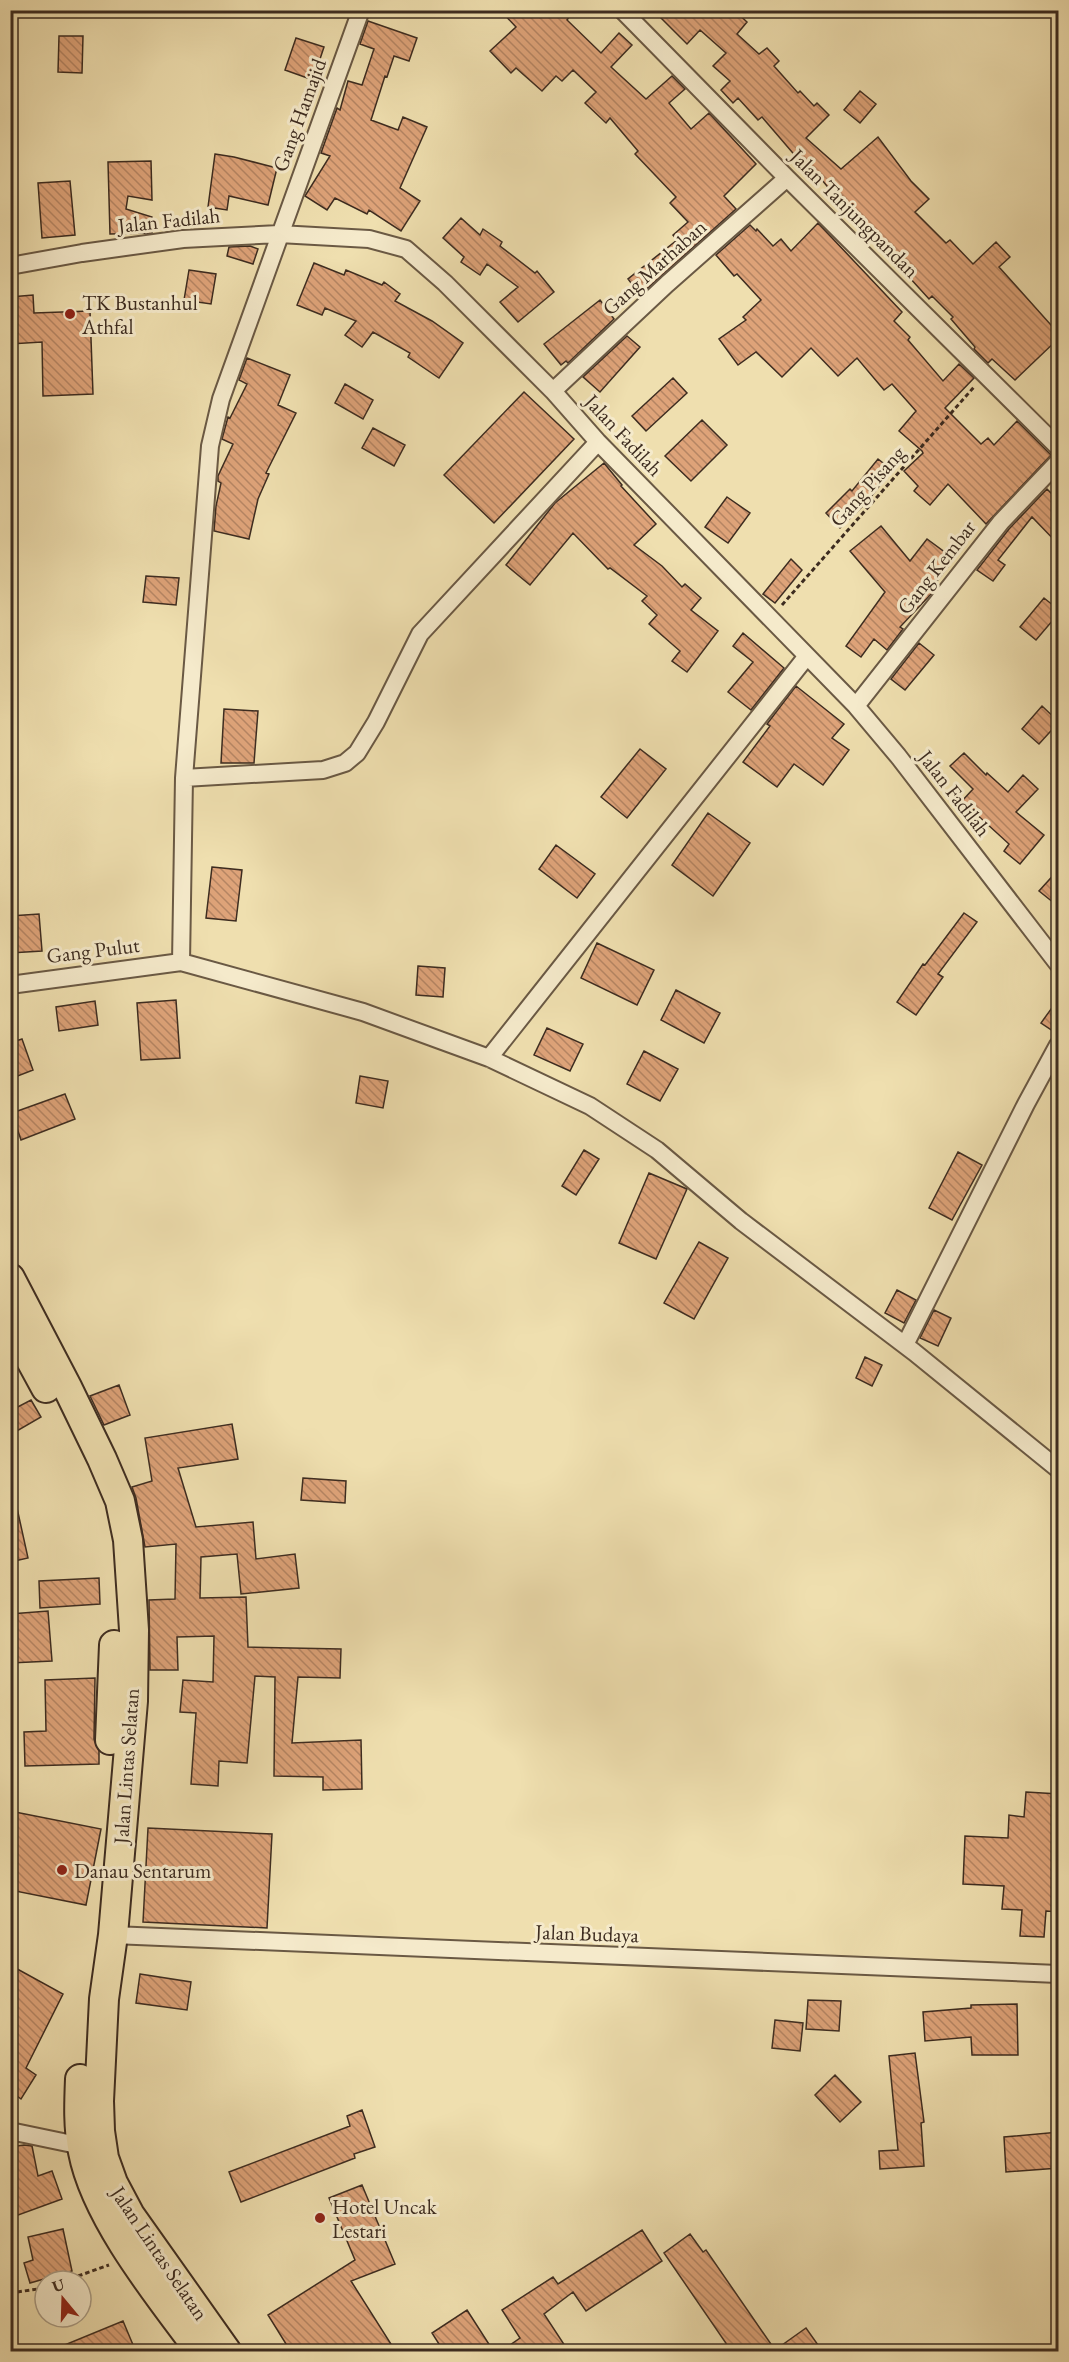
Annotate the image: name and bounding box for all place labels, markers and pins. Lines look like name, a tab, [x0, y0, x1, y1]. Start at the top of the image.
place label: TK Bustanhul Athfal	[81, 289, 198, 340]
marker: TK Bustanhul Athfal	[63, 307, 77, 321]
place label: Danau Sentarum	[74, 1857, 211, 1884]
marker: Danau Sentarum	[55, 1863, 69, 1877]
place label: Hotel Uncak Lestari	[332, 2193, 438, 2244]
marker: Hotel Uncak Lestari	[313, 2211, 327, 2225]

